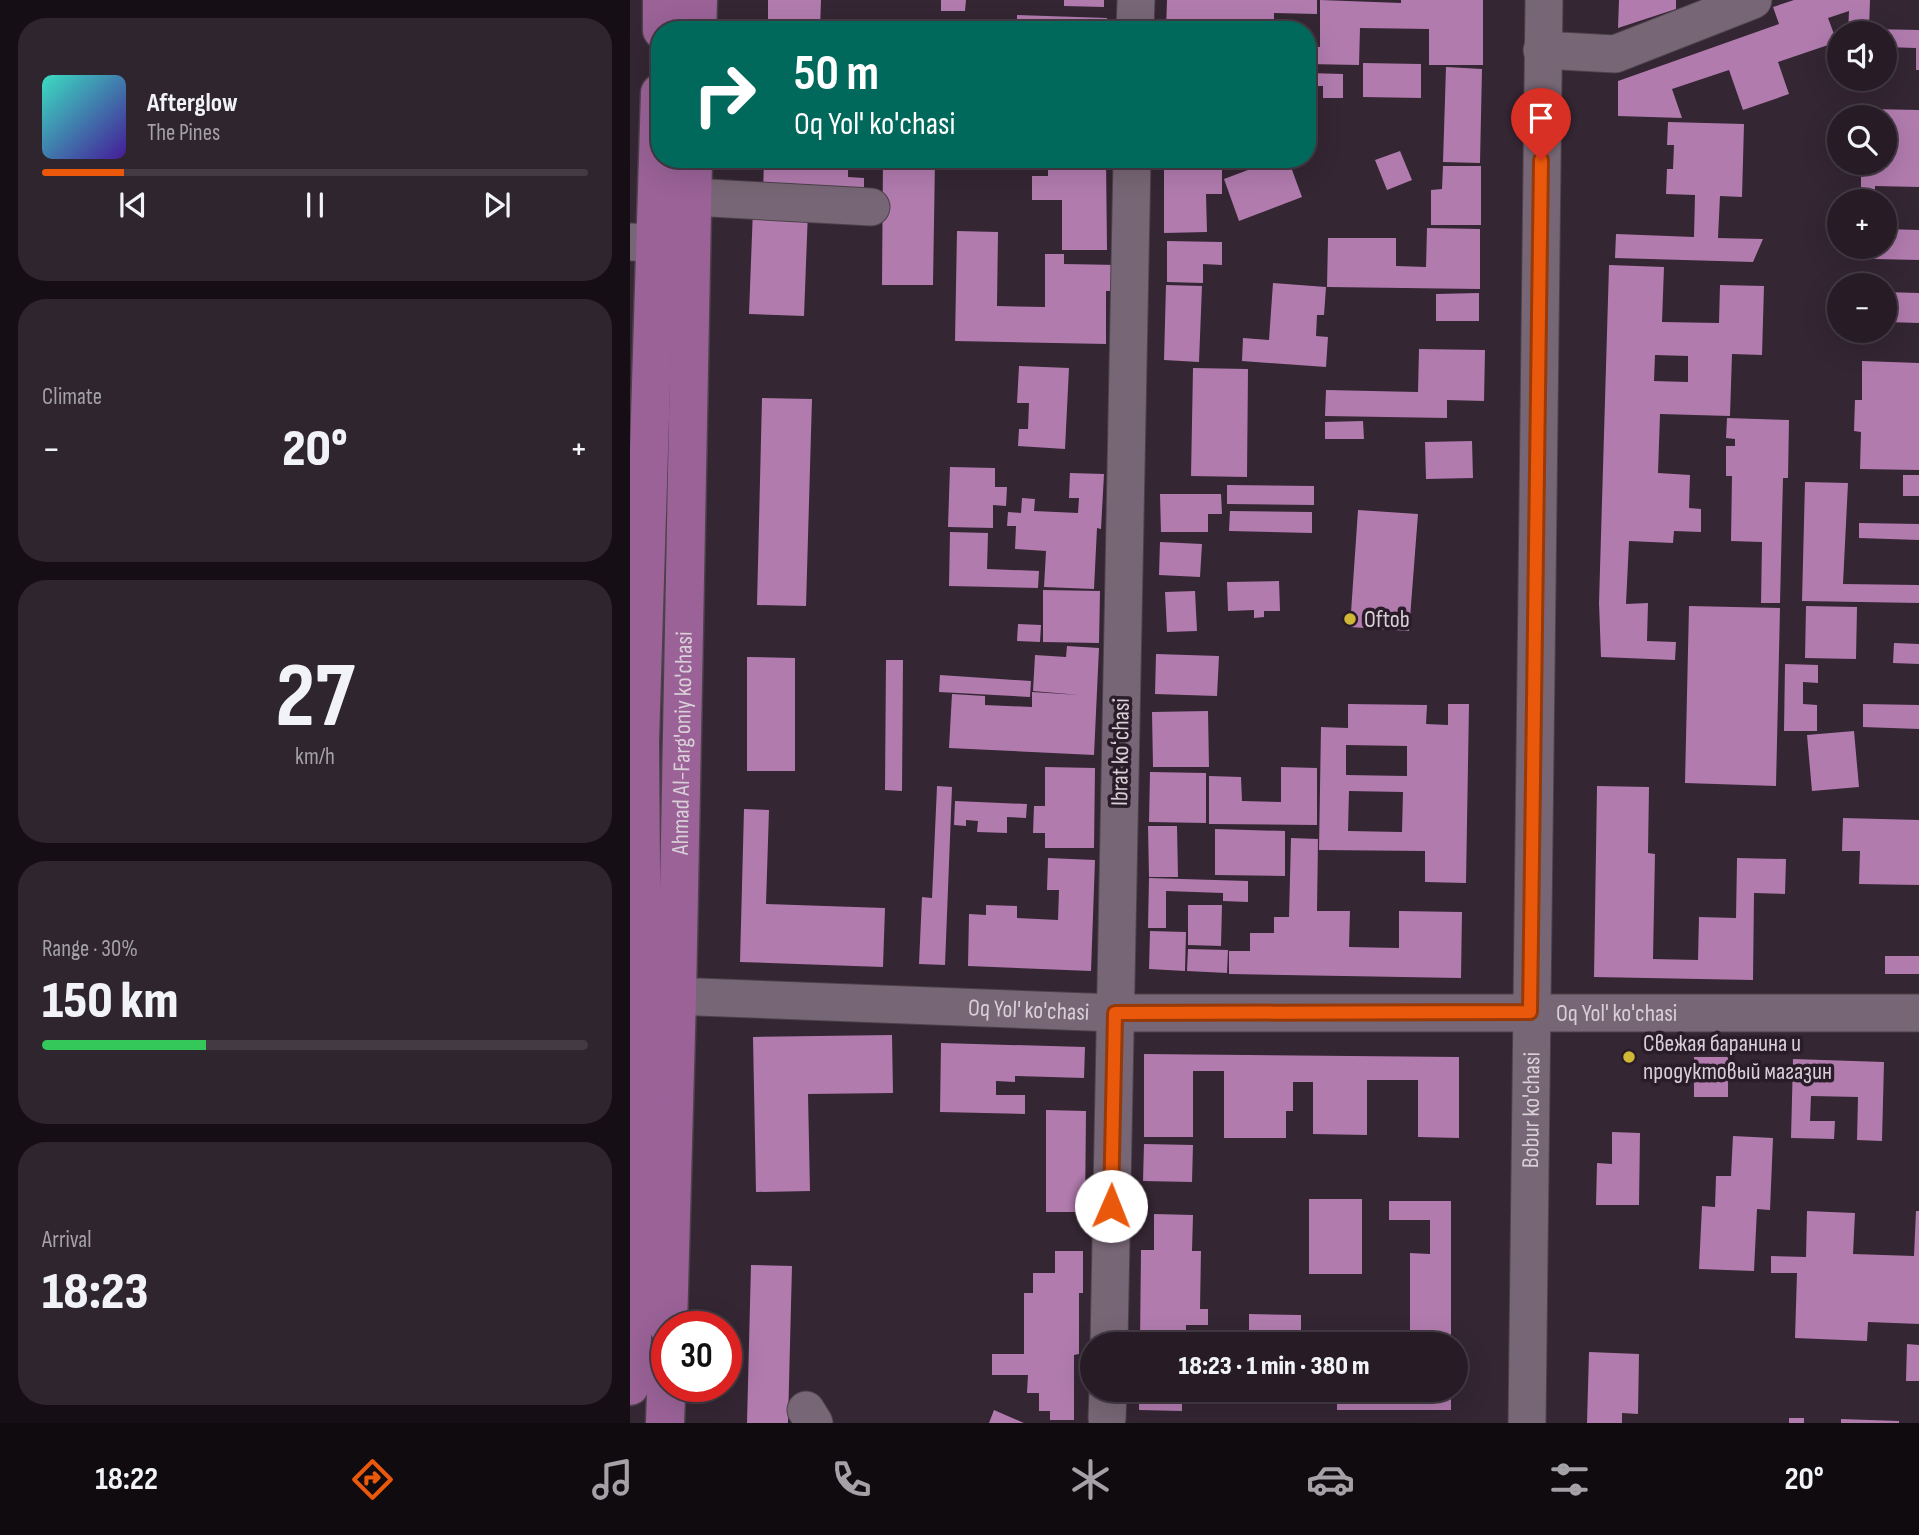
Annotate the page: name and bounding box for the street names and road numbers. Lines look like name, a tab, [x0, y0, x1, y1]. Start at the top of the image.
street label: Ahmad Al-Farg'oniy ko'chasi	[666, 631, 699, 856]
street label: Ibrat koʻchasi	[1105, 698, 1136, 806]
street label: Oq Yol' ko'chasi	[968, 993, 1090, 1027]
street label: Oq Yol' ko'chasi	[1556, 999, 1677, 1028]
street label: Bobur ko'chasi	[1516, 1052, 1546, 1168]

